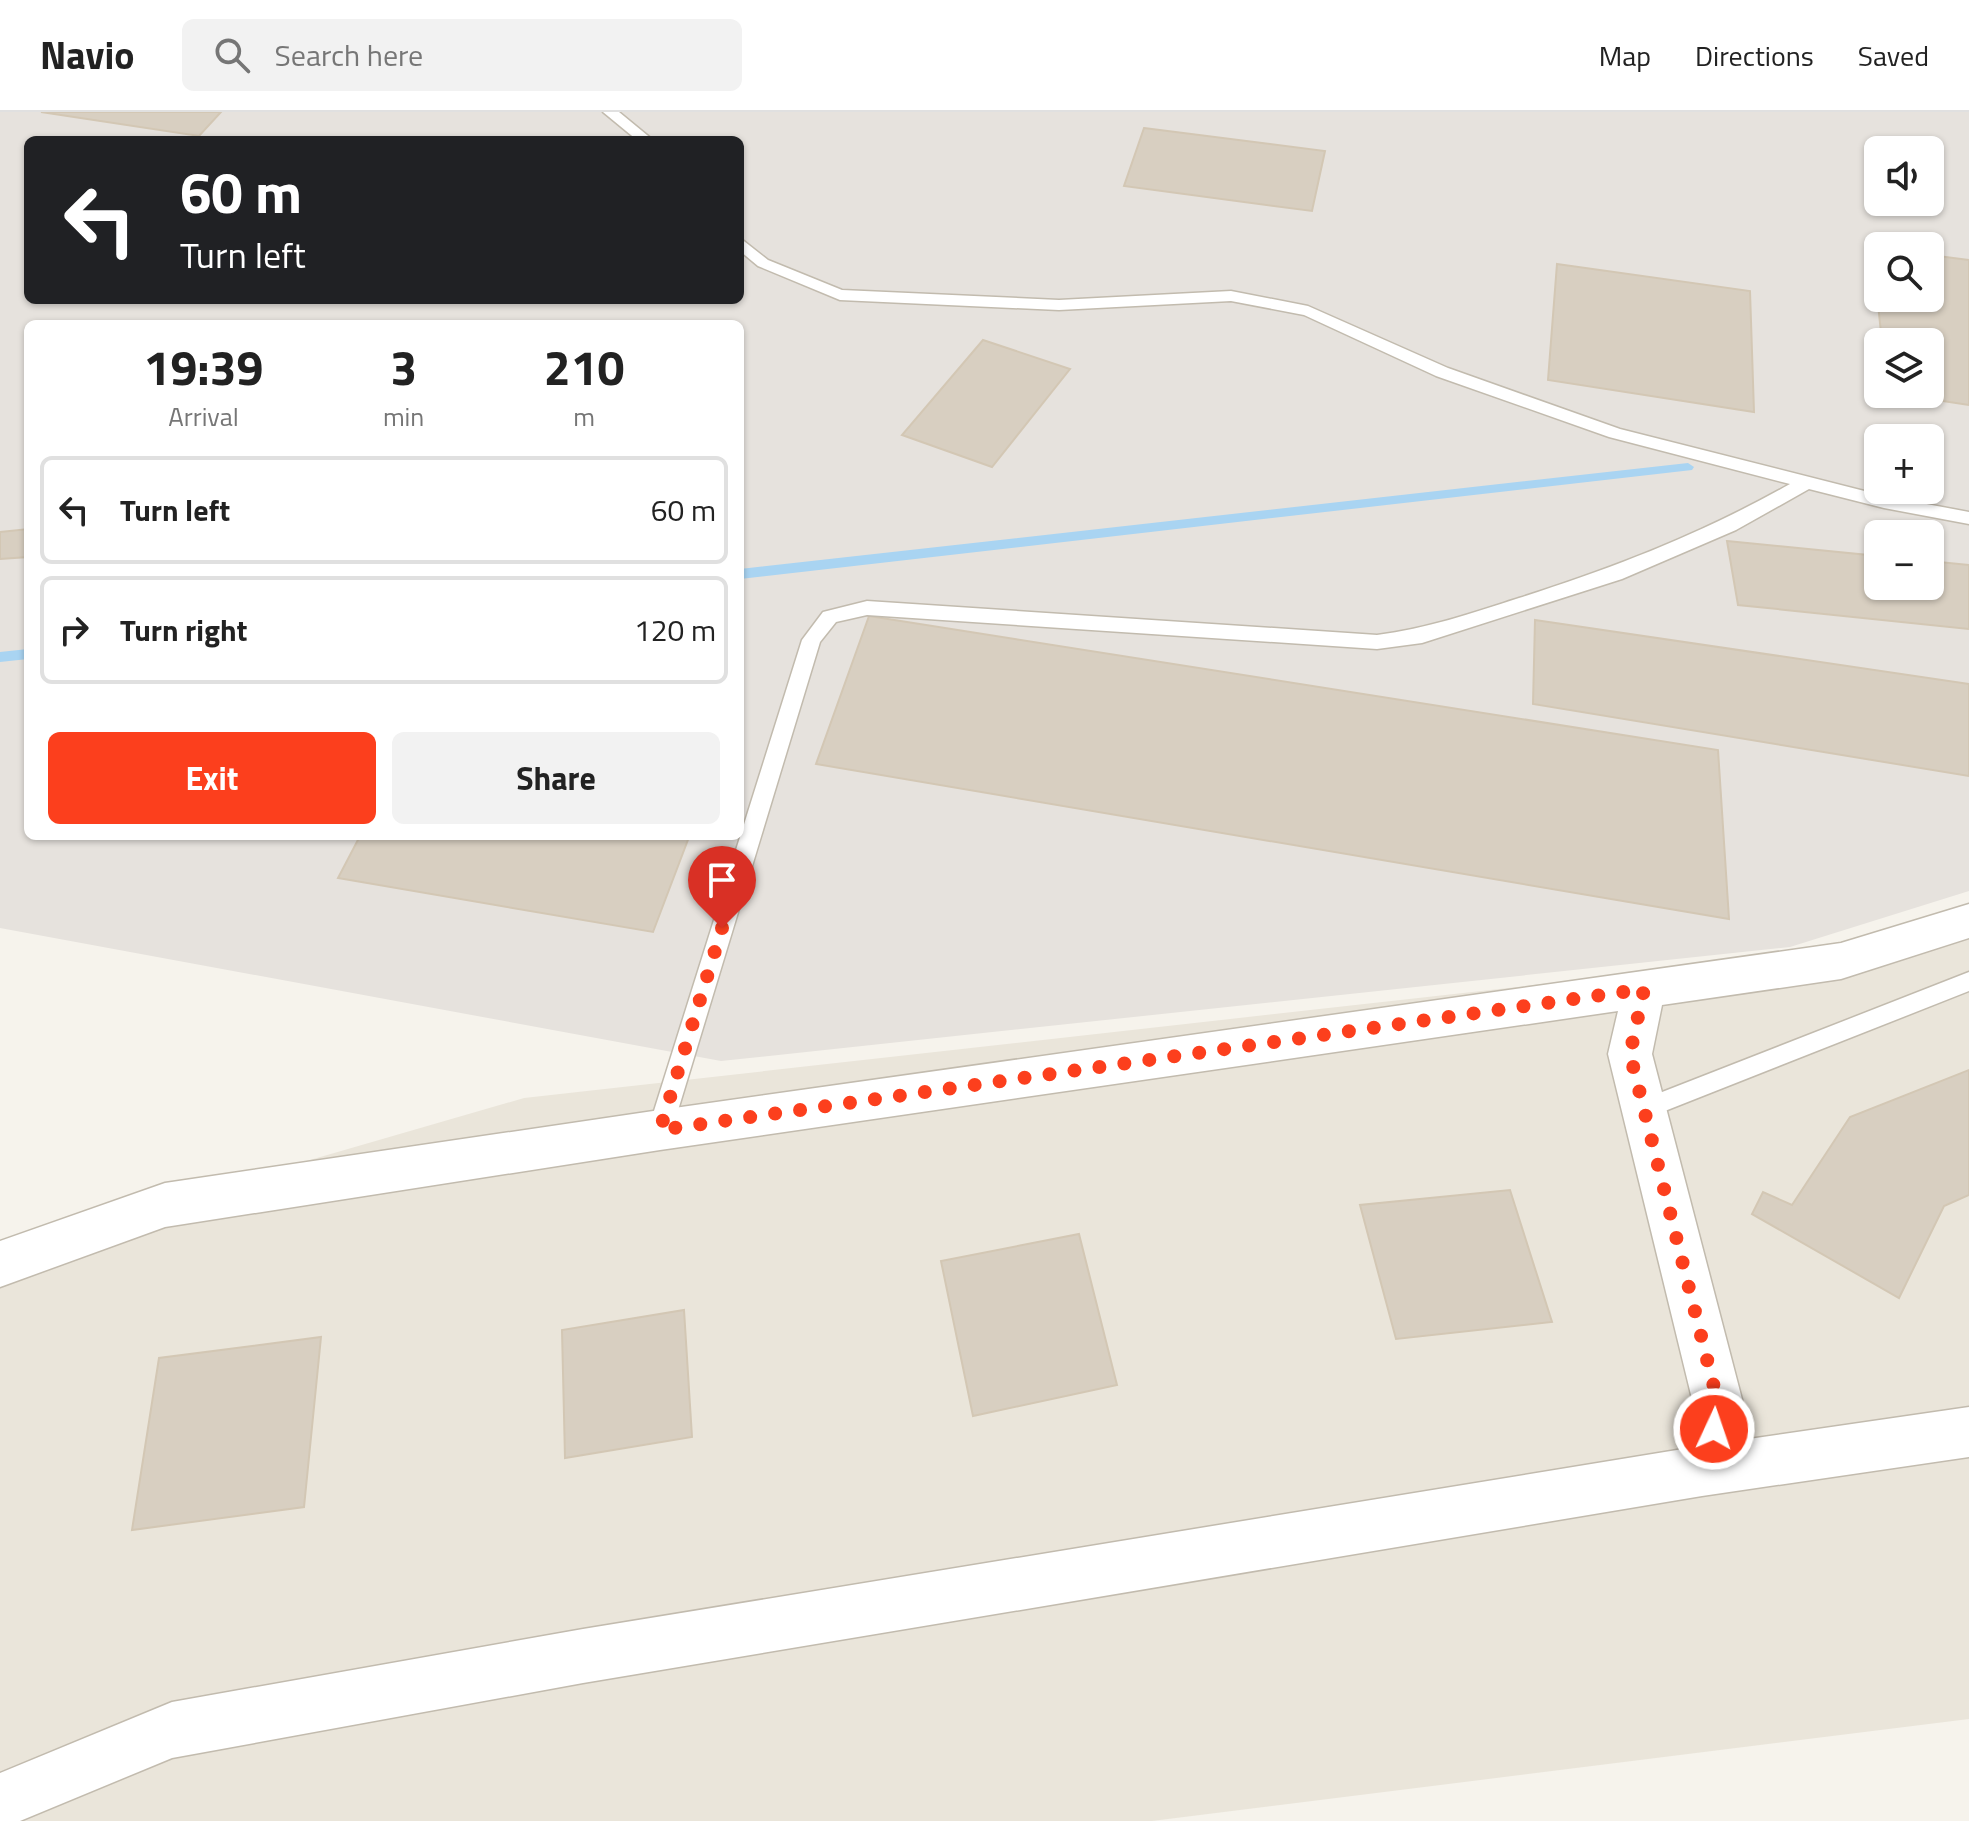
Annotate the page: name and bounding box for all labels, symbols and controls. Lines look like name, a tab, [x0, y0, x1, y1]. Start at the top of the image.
search box	[182, 19, 742, 91]
text: Navio	[40, 26, 134, 84]
text: Search here	[274, 32, 423, 78]
icon: search	[210, 33, 254, 77]
text: Map	[1599, 34, 1651, 77]
text: Directions	[1695, 34, 1814, 77]
text: Saved	[1858, 34, 1929, 77]
map controls	[1864, 136, 1944, 600]
button: sound	[1864, 136, 1944, 216]
text: 60 m	[180, 150, 302, 235]
icon: left	[48, 168, 152, 272]
text: Turn left	[180, 227, 306, 282]
button: search	[1864, 232, 1944, 312]
button: layers	[1864, 328, 1944, 408]
text: 19:39	[144, 331, 263, 404]
text: 3	[390, 331, 417, 404]
text: 210	[544, 331, 624, 404]
text: Arrival	[168, 397, 239, 436]
text: min	[383, 397, 424, 436]
text: m	[573, 397, 595, 436]
button: +	[1864, 424, 1944, 504]
text: Turn left	[120, 487, 230, 533]
text: 60 m	[651, 487, 716, 533]
icon: left	[52, 488, 96, 532]
button: −	[1864, 520, 1944, 600]
text: Turn right	[120, 607, 248, 653]
text: 120 m	[634, 607, 716, 653]
icon: right	[52, 608, 96, 652]
button: Exit	[48, 732, 376, 824]
button: Share	[392, 732, 720, 824]
pin	[688, 846, 756, 928]
icon: arrive	[700, 858, 744, 902]
position arrow	[1672, 1387, 1756, 1471]

